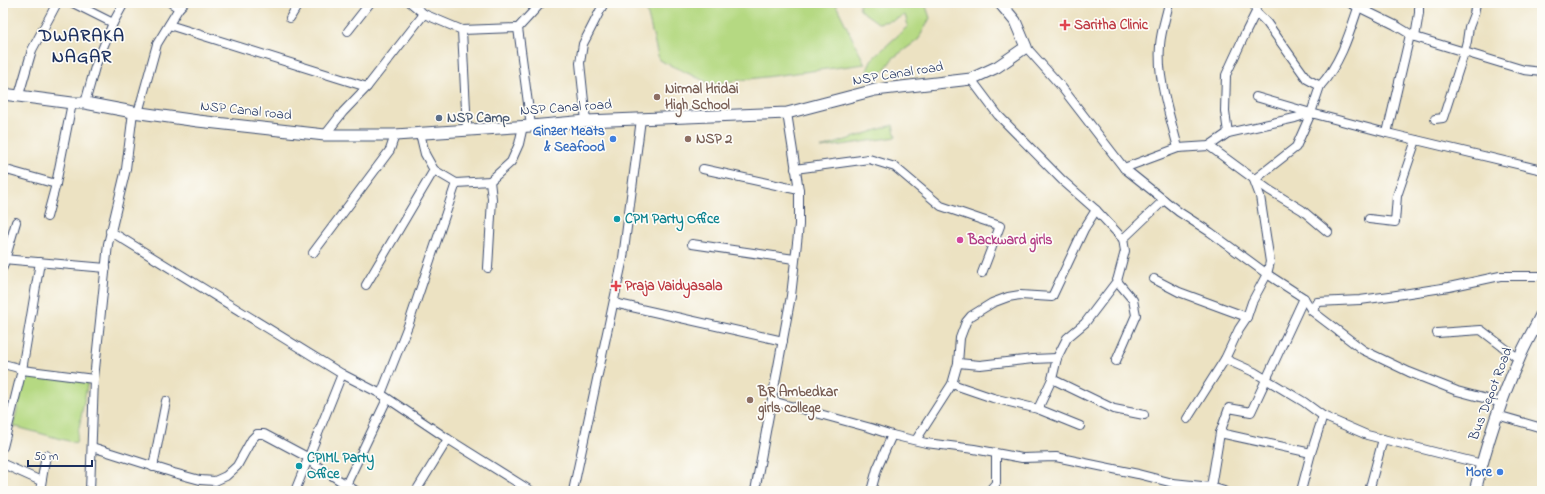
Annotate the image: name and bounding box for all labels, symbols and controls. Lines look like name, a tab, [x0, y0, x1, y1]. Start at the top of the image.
place label: Saritha Clinic	[1074, 15, 1149, 36]
marker: Saritha Clinic	[1059, 19, 1071, 31]
district label: DWARAKA NAGAR	[38, 24, 125, 71]
street label: NSP Canal road	[851, 56, 945, 92]
place label: Nirmal Hridai High School	[665, 79, 739, 118]
marker: Nirmal Hridai High School	[652, 92, 662, 102]
street label: NSP Canal road	[519, 94, 613, 122]
street label: NSP Canal road	[199, 96, 293, 126]
place label: NSP Camp	[447, 108, 510, 129]
marker: NSP Camp	[434, 113, 444, 123]
place label: Ginzer Meats & Seafood	[533, 121, 605, 158]
place label: NSP 2	[696, 129, 732, 150]
marker: Ginzer Meats & Seafood	[608, 134, 618, 144]
marker: NSP 2	[683, 134, 693, 144]
place label: CPM Party Office	[625, 209, 720, 232]
marker: CPM Party Office	[612, 214, 622, 224]
place label: Backward girls	[967, 230, 1052, 253]
marker: Backward girls	[955, 235, 965, 245]
place label: Praja Vaidyasala	[625, 276, 723, 299]
marker: Praja Vaidyasala	[610, 280, 622, 292]
street label: Bus Depot Road	[1463, 344, 1518, 445]
place label: BR Ambedkar girls college	[757, 382, 838, 421]
marker: BR Ambedkar girls college	[745, 395, 755, 405]
scale bar	[28, 442, 92, 468]
text: 50 m	[34, 448, 58, 466]
place label: CPIML Party Office	[307, 448, 374, 485]
marker: CPIML Party Office	[294, 461, 304, 471]
place label: More	[1466, 462, 1493, 483]
marker: More	[1495, 467, 1505, 477]

